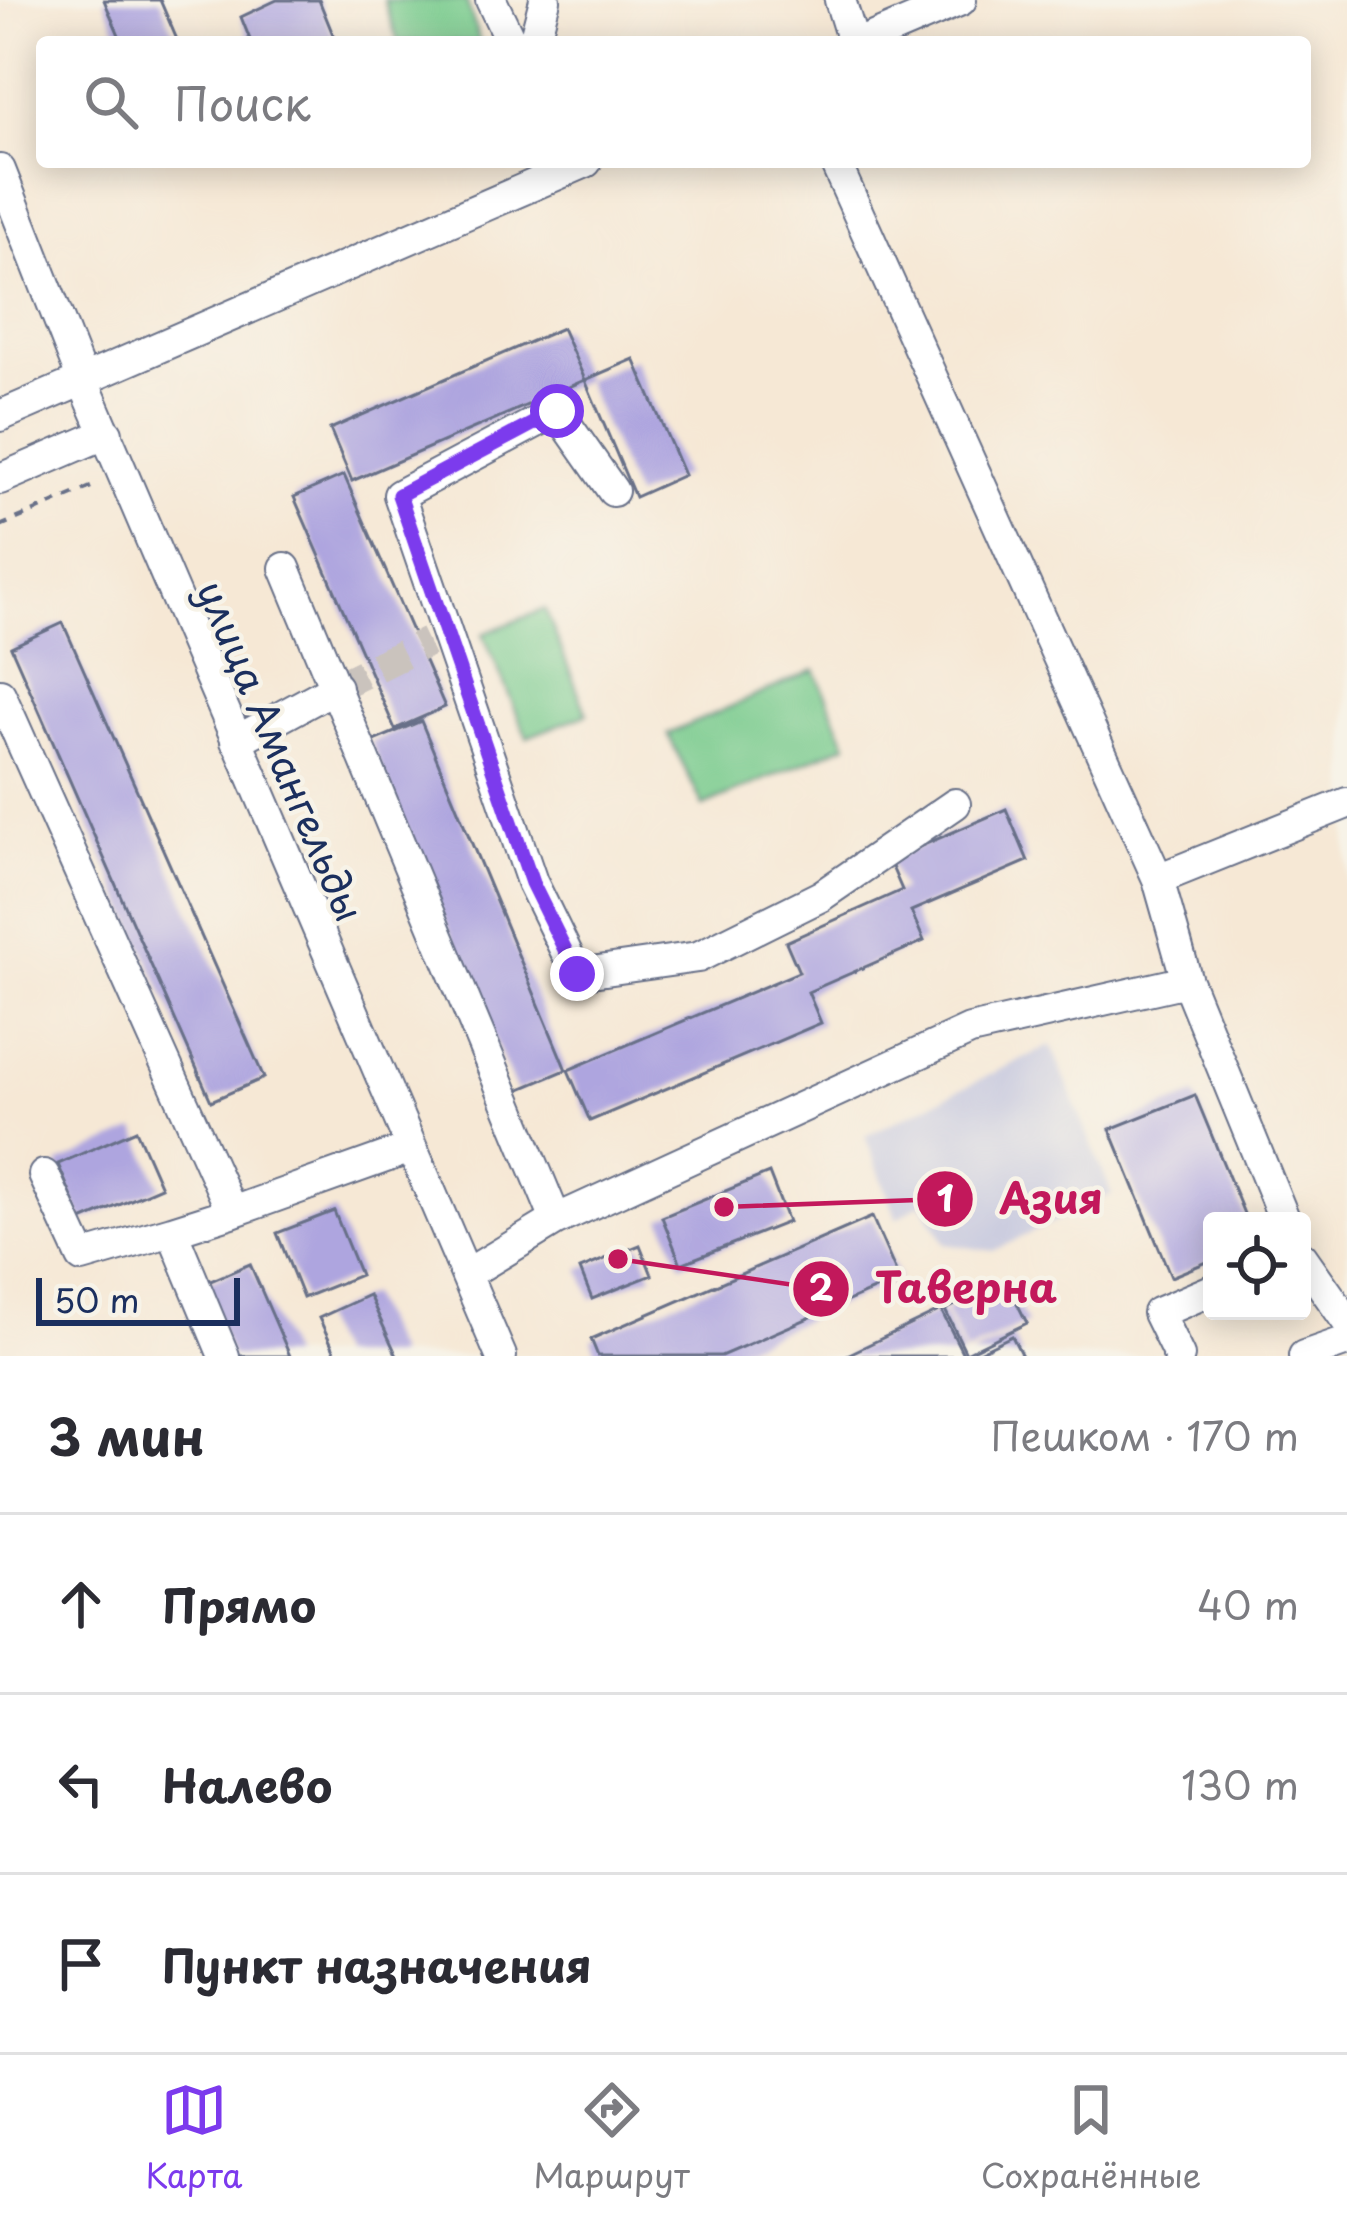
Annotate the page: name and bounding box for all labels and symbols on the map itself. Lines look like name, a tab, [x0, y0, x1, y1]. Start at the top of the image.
route start	[530, 384, 584, 438]
street label: улица Амангельды	[184, 571, 380, 929]
route end	[550, 947, 604, 1001]
callout: Азия	[915, 1160, 1127, 1238]
text: Азия	[998, 1165, 1103, 1228]
text: 1	[936, 1170, 954, 1224]
callout: Таверна	[791, 1250, 1081, 1328]
text: Таверна	[875, 1254, 1058, 1317]
text: 2	[808, 1259, 834, 1313]
scale bar	[36, 1272, 240, 1325]

